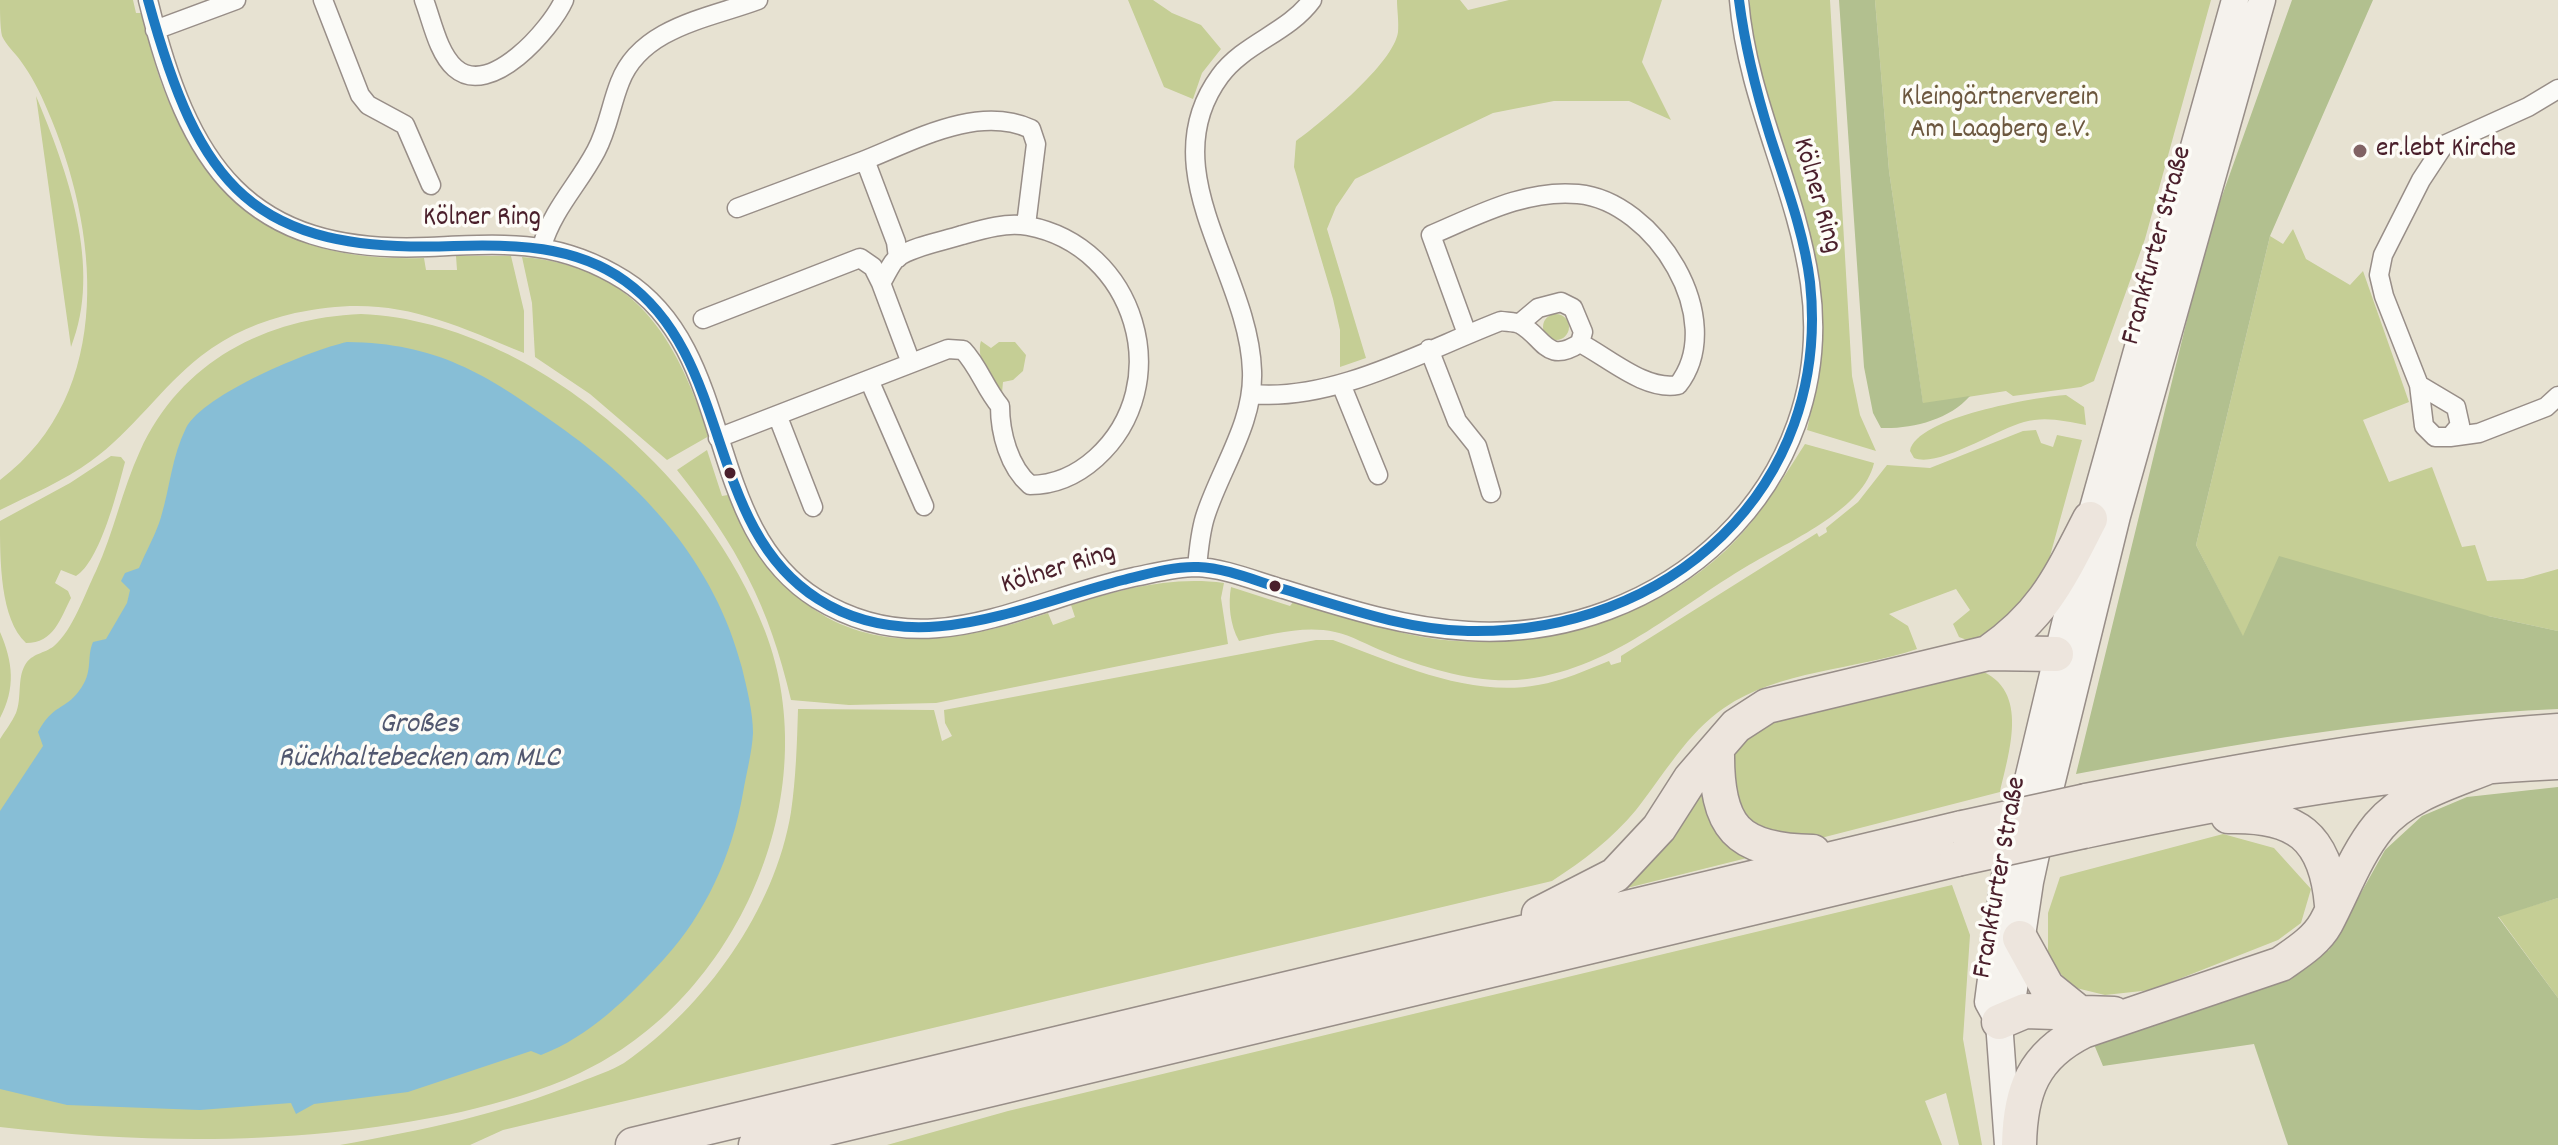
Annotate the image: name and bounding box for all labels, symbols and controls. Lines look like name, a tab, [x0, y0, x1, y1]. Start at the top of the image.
park label: Kleingärtnerverein Am Laagberg e.V.	[1901, 83, 2099, 149]
place label: er.lebt Kirche	[2376, 134, 2516, 168]
street label: Kölner Ring	[1783, 135, 1847, 257]
marker: er.lebt Kirche	[2351, 142, 2369, 160]
street label: Frankfurter Straße	[2116, 143, 2202, 349]
street label: Kölner Ring	[423, 203, 541, 237]
unlabelled marker	[722, 465, 738, 481]
street label: Kölner Ring	[998, 538, 1120, 604]
unlabelled marker	[1267, 578, 1283, 594]
water label: Großes Rückhaltebecken am MLC	[278, 709, 560, 780]
street label: Frankfurter Straße	[1968, 775, 2036, 981]

